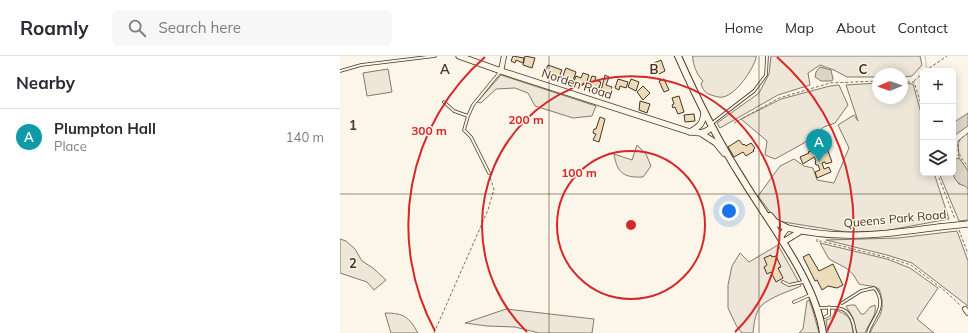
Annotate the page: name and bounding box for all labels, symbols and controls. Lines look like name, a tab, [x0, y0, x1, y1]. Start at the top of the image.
search box	[112, 10, 392, 46]
text: Roamly	[20, 16, 88, 40]
icon: search	[126, 17, 148, 39]
text: Search here	[158, 18, 241, 37]
text: Home	[724, 19, 763, 37]
text: Map	[785, 19, 814, 37]
text: About	[836, 19, 876, 37]
text: Contact	[898, 19, 948, 37]
text: A	[440, 61, 450, 77]
text: B	[650, 61, 659, 77]
text: C	[859, 61, 868, 77]
street label: Norden Road	[540, 65, 614, 102]
north arrow	[872, 68, 908, 104]
map controls	[920, 68, 956, 176]
button: +	[920, 68, 956, 104]
text: Nearby	[16, 72, 75, 93]
button: −	[920, 104, 956, 140]
text: 200 m	[508, 112, 544, 127]
text: 1	[349, 117, 357, 133]
text: Plumpton Hall	[54, 119, 156, 138]
text: 300 m	[411, 123, 447, 138]
text: A	[24, 129, 34, 145]
text: 140 m	[286, 129, 324, 145]
pin: A	[806, 129, 832, 162]
text: Place	[54, 138, 87, 154]
button: layers	[920, 140, 956, 176]
text: 100 m	[561, 165, 597, 180]
your location	[719, 201, 739, 221]
street label: Queens Park Road	[843, 207, 947, 230]
centre of rings	[624, 218, 638, 232]
text: 2	[349, 255, 357, 271]

